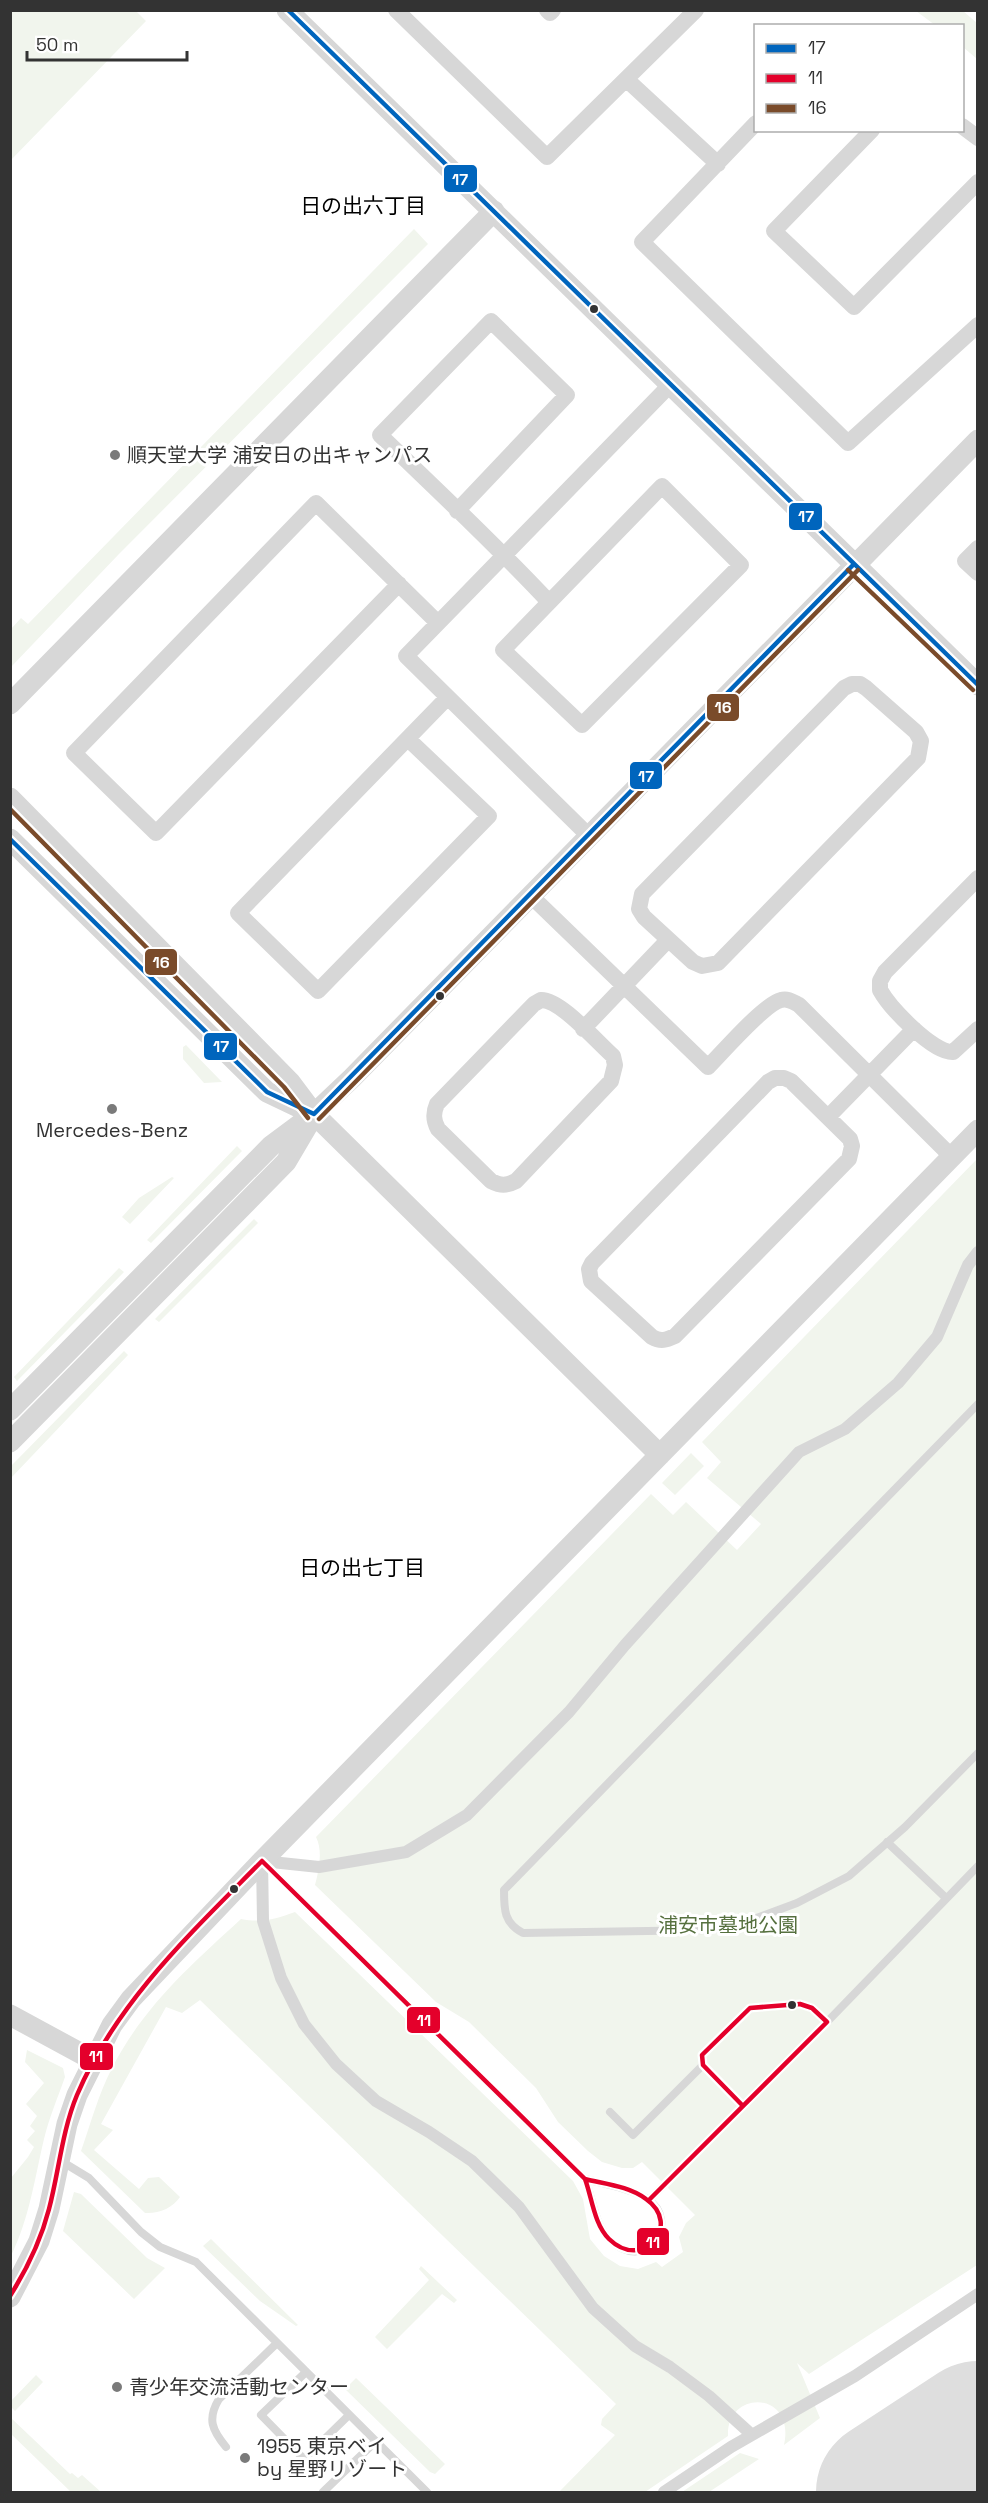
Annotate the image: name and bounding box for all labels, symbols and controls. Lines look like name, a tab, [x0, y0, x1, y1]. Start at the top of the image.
scale bar	[27, 24, 188, 62]
legend	[754, 24, 964, 132]
text: 50 m	[36, 33, 78, 56]
text: 17	[808, 36, 826, 59]
text: 11	[808, 66, 823, 89]
text: 16	[808, 96, 827, 119]
line badge: 17	[443, 164, 478, 193]
text: 17	[452, 169, 468, 190]
district label: 日の出六丁目	[300, 192, 426, 219]
unlabelled marker	[588, 303, 600, 315]
place label: 順天堂大学 浦安日の出キャンパス	[127, 442, 432, 468]
marker: 順天堂大学 浦安日の出キャンパス	[108, 448, 122, 462]
line badge: 17	[788, 502, 823, 531]
text: 17	[798, 506, 814, 527]
line badge: 16	[706, 693, 740, 722]
text: 16	[714, 697, 732, 718]
line badge: 17	[629, 761, 663, 790]
text: 17	[638, 766, 654, 787]
line badge: 16	[144, 948, 178, 976]
text: 16	[152, 952, 170, 973]
unlabelled marker	[434, 990, 446, 1002]
line badge: 17	[203, 1032, 238, 1061]
text: 17	[213, 1036, 229, 1057]
marker: Mercedes-Benz	[105, 1102, 119, 1116]
place label: Mercedes-Benz	[36, 1117, 188, 1143]
district label: 日の出七丁目	[299, 1554, 425, 1581]
unlabelled marker	[228, 1883, 240, 1895]
park label: 浦安市墓地公園	[658, 1912, 798, 1938]
unlabelled marker	[786, 1999, 798, 2011]
line badge: 11	[406, 2006, 441, 2034]
text: 11	[417, 2010, 431, 2031]
line badge: 11	[79, 2042, 114, 2071]
text: 11	[89, 2046, 103, 2067]
line badge: 11	[636, 2227, 670, 2256]
text: 11	[646, 2232, 660, 2253]
place label: 青少年交流活動センター	[129, 2374, 349, 2400]
marker: 青少年交流活動センター	[110, 2380, 124, 2394]
place label: 1955 東京ベイ by 星野リゾート	[257, 2433, 407, 2482]
marker: 1955 東京ベイ by 星野リゾート	[238, 2451, 252, 2465]

